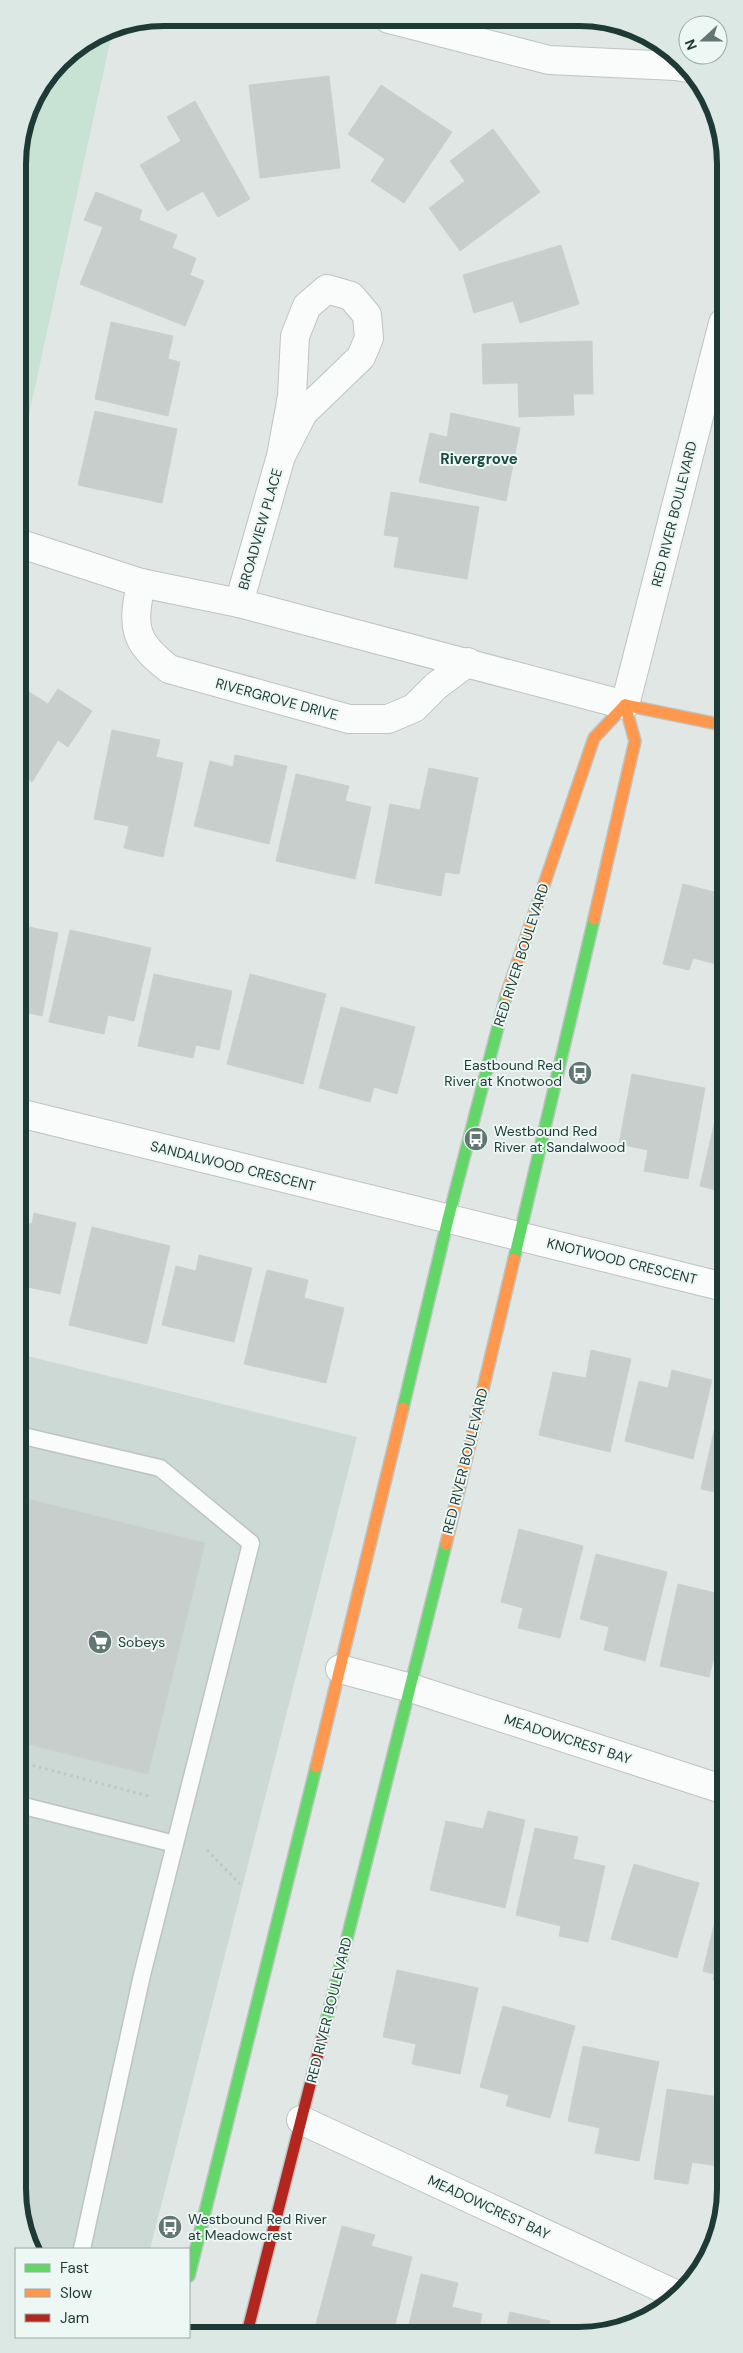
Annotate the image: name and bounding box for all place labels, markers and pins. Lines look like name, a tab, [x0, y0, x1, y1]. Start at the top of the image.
place label: Eastbound Red River at Knotwood	[444, 1056, 562, 1090]
bus stop icon: Eastbound Red River at Knotwood	[567, 1060, 593, 1086]
place label: Westbound Red River at Sandalwood	[494, 1122, 625, 1156]
bus stop icon: Westbound Red River at Sandalwood	[463, 1126, 489, 1152]
supermarket icon: Sobeys	[87, 1629, 113, 1655]
place label: Sobeys	[118, 1633, 165, 1651]
place label: Westbound Red River at Meadowcrest	[188, 2210, 327, 2244]
bus stop icon: Westbound Red River at Meadowcrest	[157, 2214, 183, 2240]

